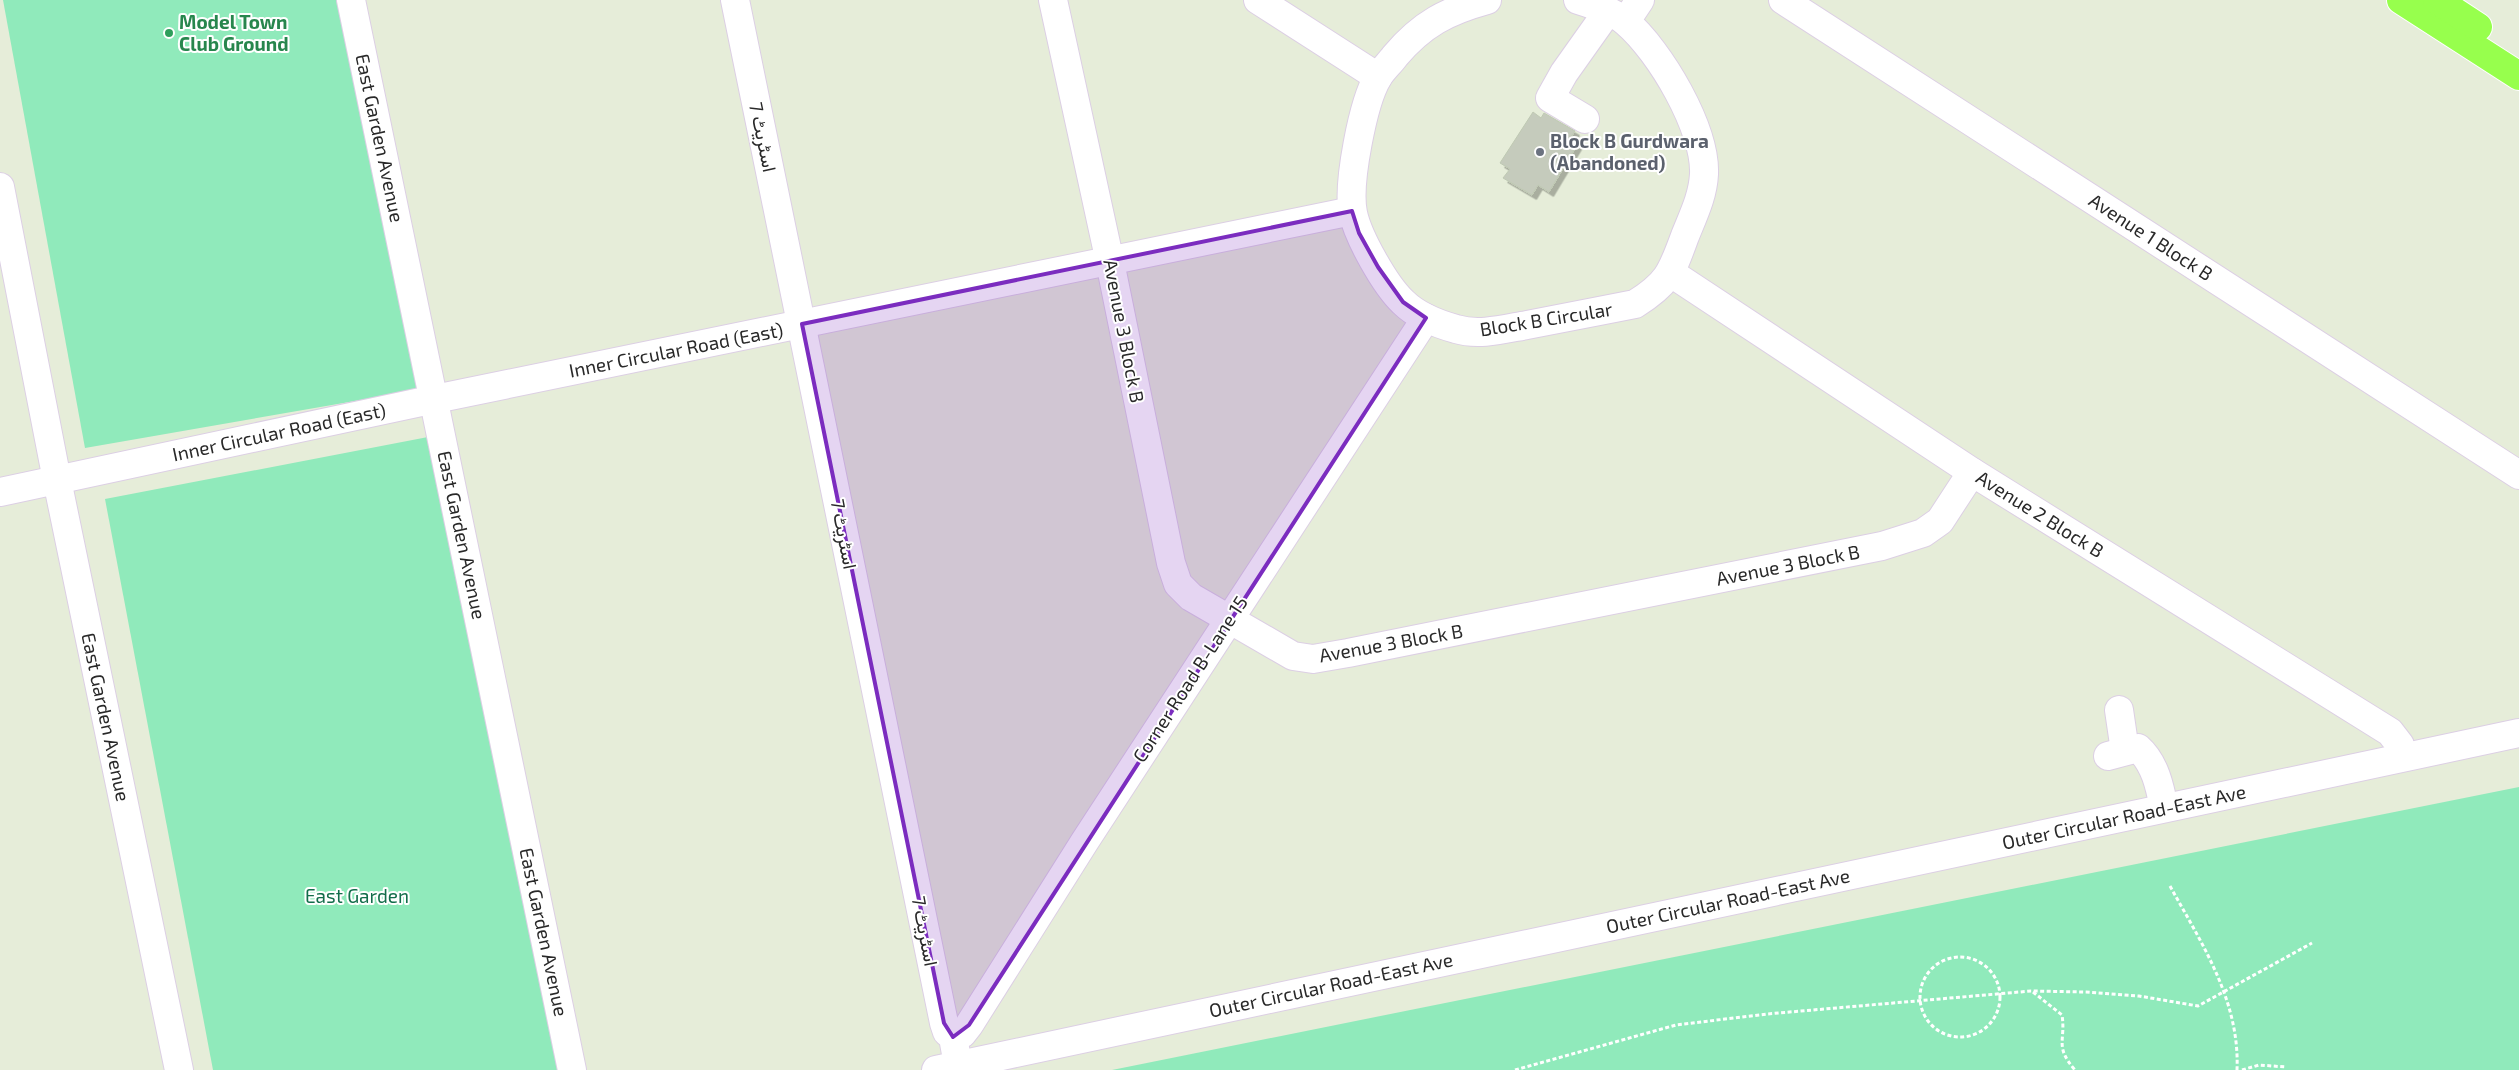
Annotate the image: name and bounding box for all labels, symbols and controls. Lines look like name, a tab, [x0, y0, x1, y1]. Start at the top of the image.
place label: Model Town Club Ground	[179, 10, 289, 55]
marker: Model Town Club Ground	[163, 27, 175, 39]
street label: East Garden Avenue	[351, 52, 410, 224]
street label: اسٹریٹ 7	[744, 100, 782, 174]
place label: Block B Gurdwara (Abandoned)	[1550, 129, 1709, 174]
marker: Block B Gurdwara (Abandoned)	[1534, 146, 1546, 158]
street label: Avenue 1 Block B	[2085, 188, 2217, 285]
street label: Avenue 3 Block B	[1099, 257, 1150, 405]
street label: Block B Circular	[1478, 297, 1614, 340]
street label: Inner Circular Road (East)	[567, 317, 785, 382]
street label: Inner Circular Road (East)	[170, 398, 388, 465]
street label: East Garden Avenue	[433, 449, 492, 621]
street label: Avenue 2 Block B	[1972, 465, 2108, 562]
street label: اسٹریٹ 7	[825, 497, 863, 571]
street label: Avenue 3 Block B	[1714, 539, 1862, 590]
street label: Corner Road B-Lane 15	[1127, 591, 1252, 766]
street label: Avenue 3 Block B	[1317, 619, 1465, 666]
street label: East Garden Avenue	[77, 631, 136, 803]
street label: Outer Circular Road-East Ave	[2000, 779, 2248, 854]
street label: East Garden Avenue	[515, 846, 574, 1018]
street label: Outer Circular Road-East Ave	[1604, 863, 1852, 938]
park label: East Garden	[305, 884, 409, 907]
street label: اسٹریٹ 7	[906, 894, 944, 968]
street label: Outer Circular Road-East Ave	[1207, 947, 1455, 1022]

